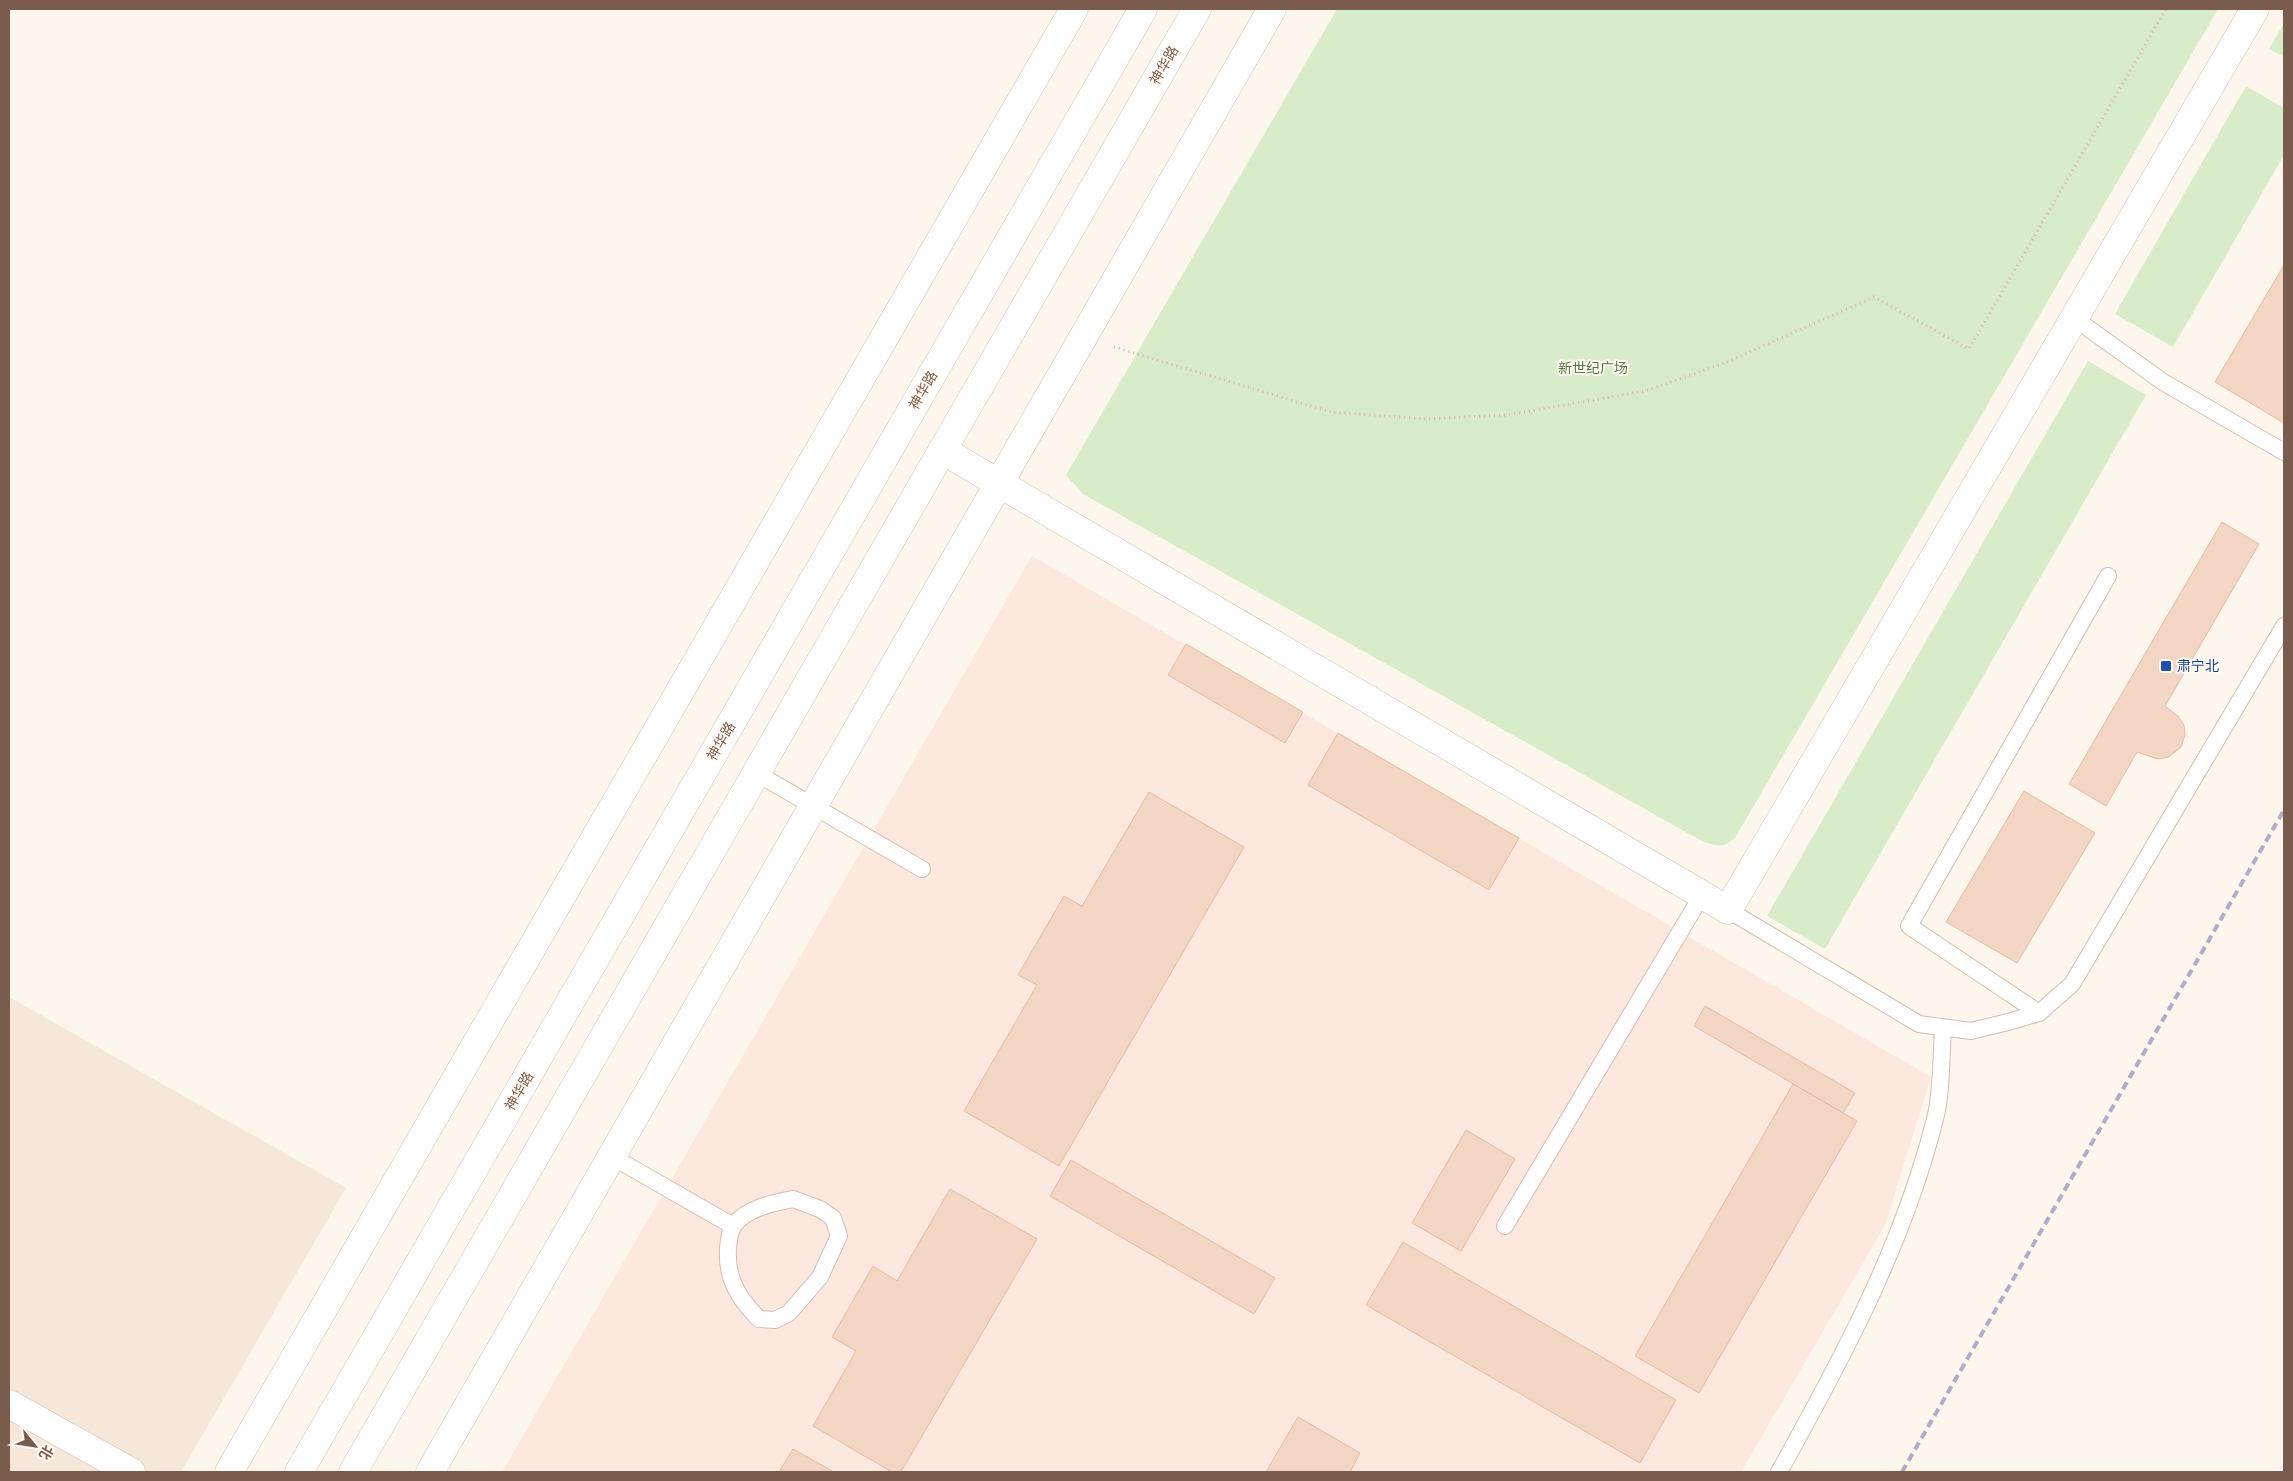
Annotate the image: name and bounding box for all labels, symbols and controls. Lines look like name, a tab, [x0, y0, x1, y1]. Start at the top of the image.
street label: 神华路	[1146, 42, 1181, 87]
park label: 新世纪广场	[1558, 359, 1628, 376]
street label: 神华路	[905, 367, 940, 412]
place label: 肃宁北	[2177, 657, 2219, 674]
marker: 肃宁北	[2159, 659, 2173, 673]
street label: 神华路	[703, 718, 738, 763]
street label: 神华路	[501, 1068, 536, 1113]
north arrow	[10, 1421, 60, 1471]
text: 北	[36, 1442, 58, 1463]

